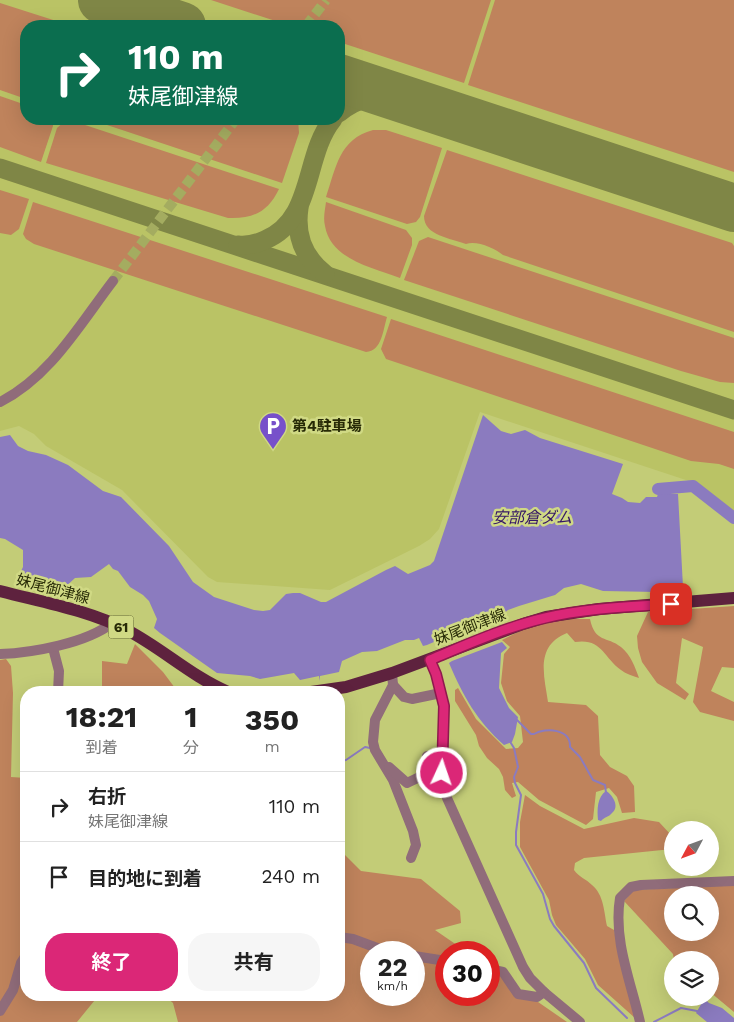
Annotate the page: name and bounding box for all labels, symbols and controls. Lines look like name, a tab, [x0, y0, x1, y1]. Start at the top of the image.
text: 110 m	[128, 36, 224, 78]
icon: right	[45, 40, 110, 105]
text: 妹尾御津線	[128, 84, 238, 109]
parking icon: 第4駐車場	[258, 411, 288, 450]
place label: 第4駐車場	[292, 417, 362, 435]
water label: 安部倉ダム	[492, 508, 572, 527]
street label: 妹尾御津線	[14, 571, 92, 607]
pin	[650, 583, 692, 625]
icon: arrive	[657, 590, 685, 618]
street label: 妹尾御津線	[432, 605, 508, 649]
road number: 61	[108, 616, 134, 638]
text: 18:21	[66, 699, 137, 734]
text: 1	[185, 699, 197, 734]
text: 350	[245, 702, 299, 737]
text: m	[264, 737, 280, 756]
text: 到着	[85, 738, 118, 757]
text: 分	[183, 738, 199, 757]
position arrow	[415, 746, 467, 798]
text: 右折	[88, 785, 126, 808]
icon: right	[45, 793, 73, 821]
text: 110 m	[269, 795, 320, 818]
text: 妹尾御津線	[88, 812, 168, 831]
north arrow	[664, 821, 719, 876]
map controls	[664, 821, 719, 1006]
icon: arrive	[45, 863, 73, 891]
text: 240 m	[261, 865, 320, 888]
text: 目的地に到着	[88, 867, 202, 890]
button: search	[664, 886, 719, 941]
button: 終了	[45, 933, 178, 991]
button: 共有	[188, 933, 320, 991]
speed limit sign: 30	[435, 941, 500, 1006]
button: layers	[664, 951, 719, 1006]
text: 22	[378, 953, 407, 982]
text: km/h	[377, 979, 408, 993]

